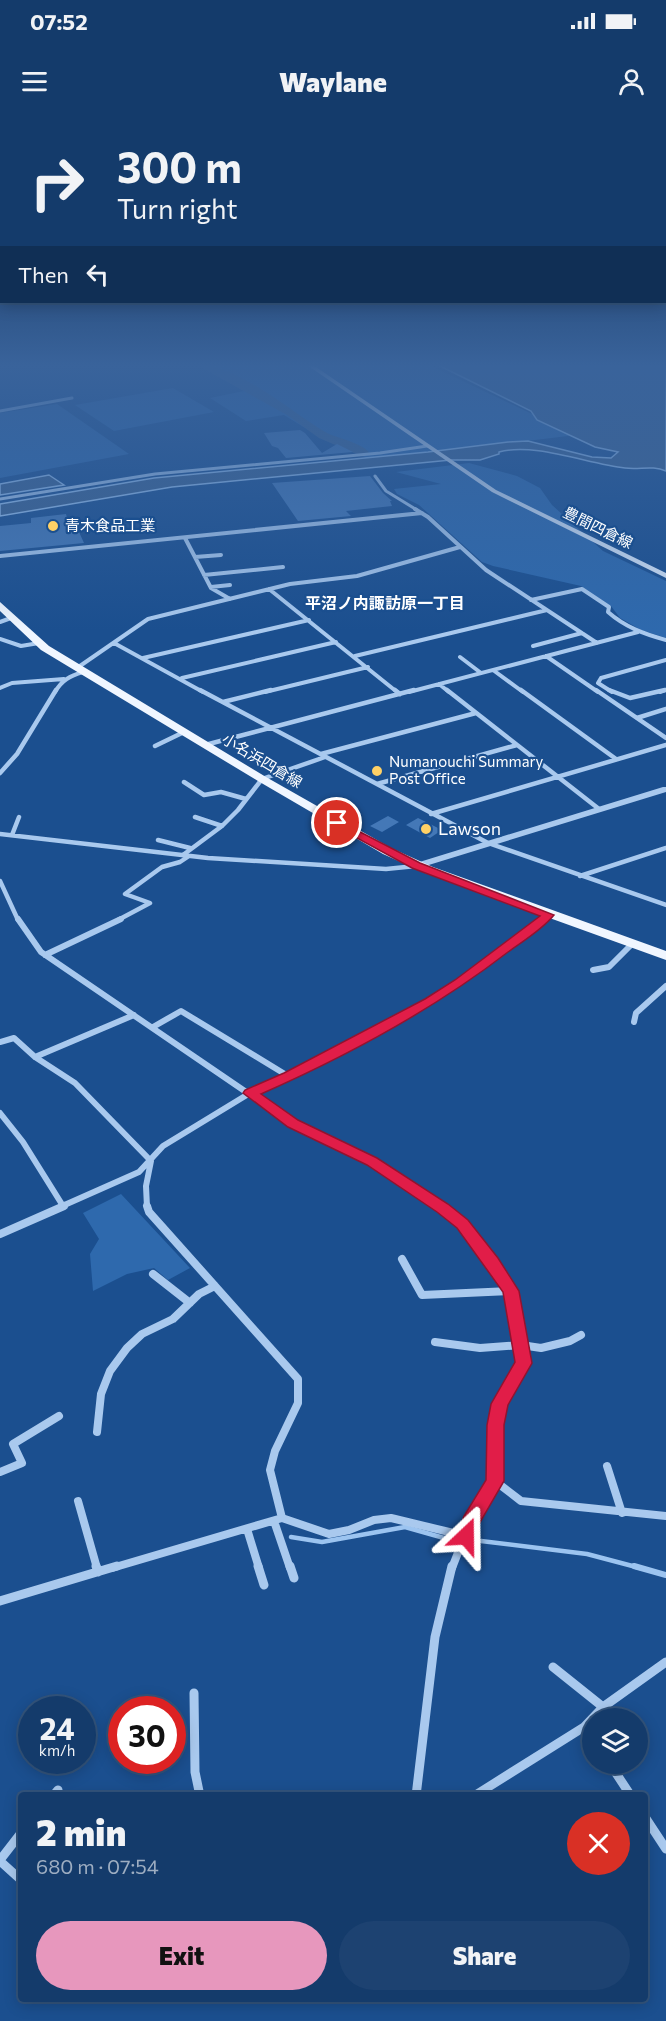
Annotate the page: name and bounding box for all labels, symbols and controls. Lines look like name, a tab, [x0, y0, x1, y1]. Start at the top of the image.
text: 07:52	[30, 8, 88, 35]
icon: menu	[18, 65, 51, 98]
text: Waylane	[279, 65, 387, 98]
icon: person	[615, 65, 648, 98]
text: 300 m	[117, 140, 242, 192]
icon: right	[18, 144, 96, 222]
text: Turn right	[117, 192, 237, 225]
icon: left	[81, 258, 114, 291]
text: Then	[18, 261, 69, 288]
street label: 豊間四倉線	[561, 503, 636, 552]
place label: 青木食品工業	[65, 516, 155, 534]
marker: 青木食品工業	[46, 519, 60, 533]
district label: 平沼ノ内諏訪原一丁目	[305, 593, 465, 612]
street label: 小名浜四倉線	[219, 729, 306, 791]
place label: Numanouchi Summary Post Office	[389, 752, 543, 787]
marker: Numanouchi Summary Post Office	[370, 764, 384, 778]
pin	[311, 797, 362, 848]
icon: arrive	[320, 806, 353, 839]
place label: Lawson	[438, 817, 501, 839]
marker: Lawson	[419, 822, 433, 836]
position arrow	[434, 1504, 498, 1568]
speed limit sign: 30	[108, 1696, 186, 1774]
map controls	[582, 1708, 648, 1774]
button: layers	[582, 1708, 648, 1774]
text: 24	[39, 1709, 75, 1746]
text: km/h	[39, 1741, 75, 1759]
text: 2 min	[36, 1809, 126, 1853]
button: close	[567, 1812, 630, 1875]
text: 680 m · 07:54	[36, 1854, 159, 1878]
button: Exit	[36, 1921, 327, 1990]
button: Share	[339, 1921, 630, 1990]

